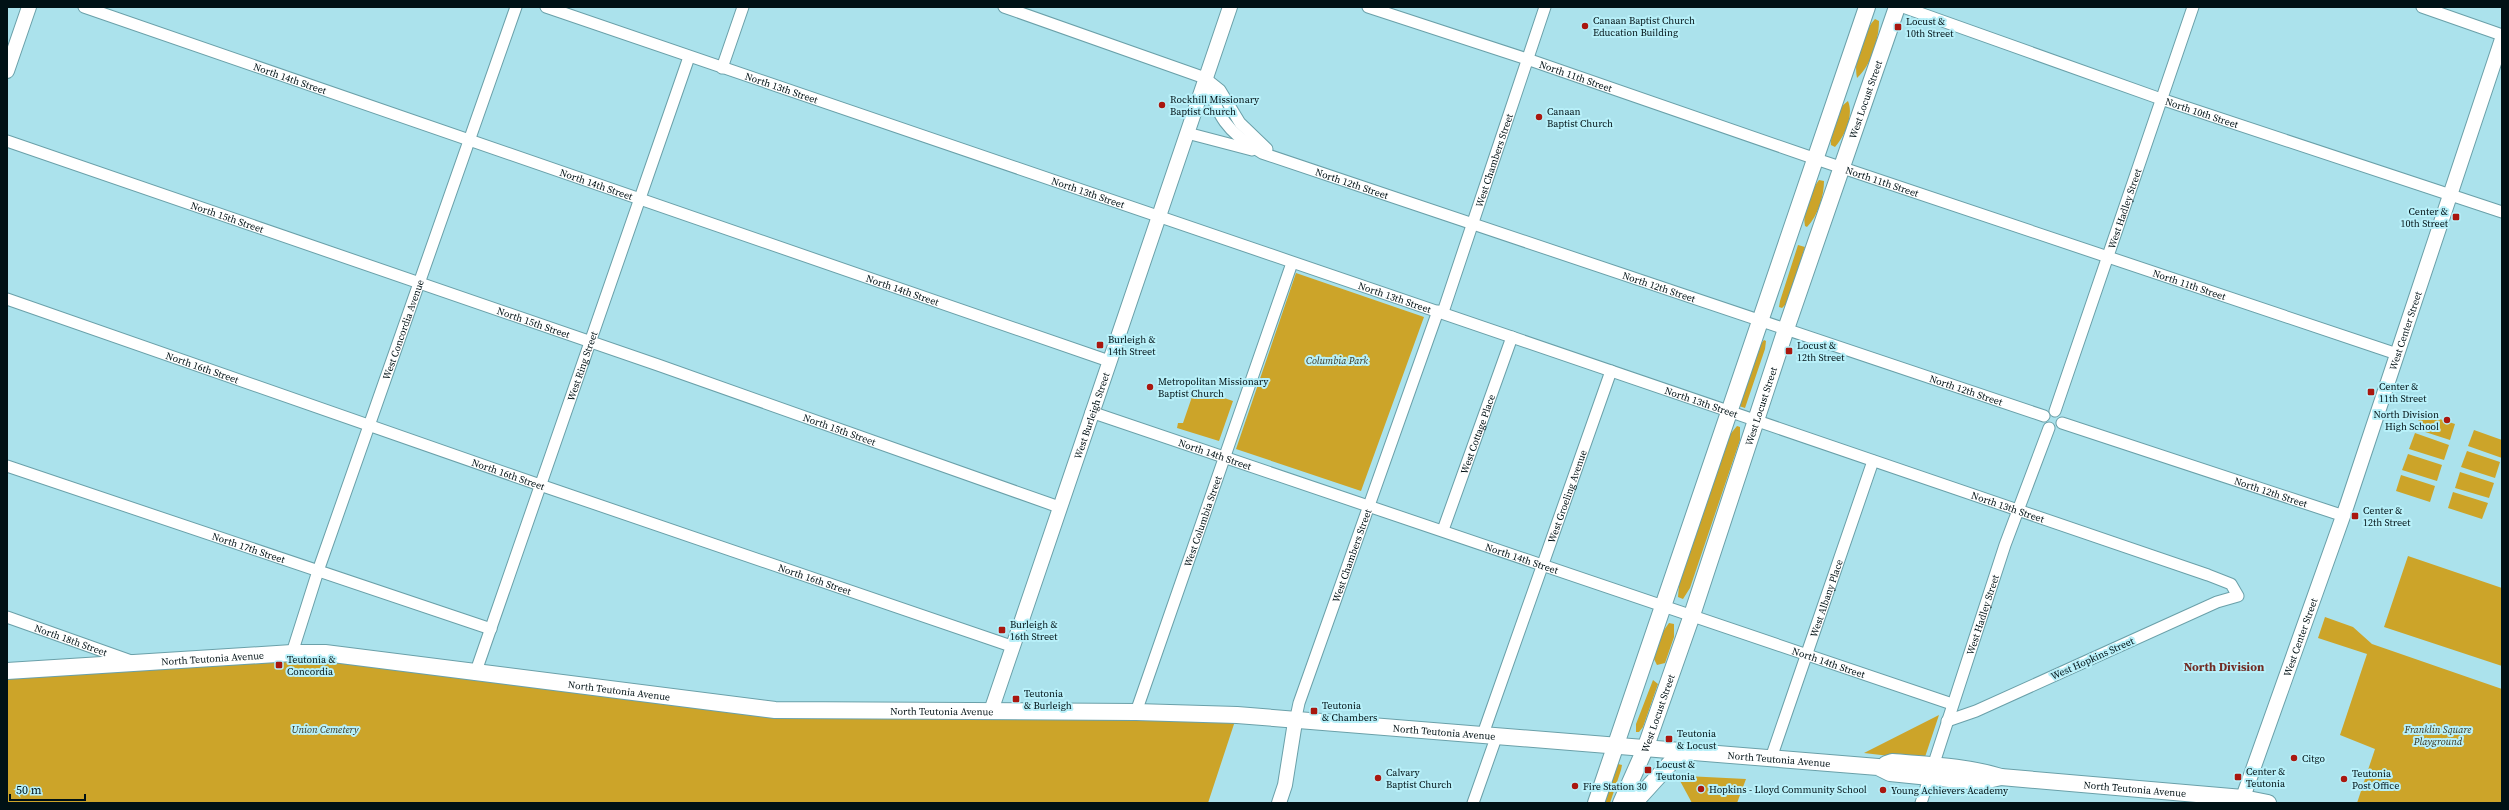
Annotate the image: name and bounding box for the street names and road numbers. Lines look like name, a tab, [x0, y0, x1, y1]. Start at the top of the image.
street label: North 11th Street	[1538, 58, 1615, 95]
street label: West Locust Street	[1846, 58, 1885, 140]
street label: North 14th Street	[252, 60, 329, 97]
street label: North 13th Street	[743, 70, 820, 107]
street label: North 10th Street	[2164, 95, 2241, 131]
street label: West Chambers Street	[1473, 111, 1516, 209]
street label: North 11th Street	[1844, 163, 1921, 200]
street label: North 12th Street	[1314, 165, 1391, 202]
street label: North 14th Street	[558, 166, 635, 203]
street label: West Hadley Street	[2105, 166, 2145, 250]
street label: North 13th Street	[1050, 174, 1127, 212]
street label: North 15th Street	[189, 199, 266, 236]
street label: North 11th Street	[2151, 267, 2228, 303]
street label: North 12th Street	[1621, 269, 1698, 306]
street label: North 14th Street	[864, 272, 941, 309]
street label: West Concordia Avenue	[380, 278, 427, 381]
street label: North 13th Street	[1356, 279, 1434, 316]
street label: West Center Street	[2386, 289, 2425, 372]
street label: North 15th Street	[495, 304, 572, 341]
street label: West Ring Street	[564, 329, 601, 403]
street label: North 16th Street	[164, 349, 241, 387]
street label: West Locust Street	[1742, 365, 1780, 447]
street label: West Burleigh Street	[1071, 370, 1113, 461]
street label: North 12th Street	[1928, 372, 2005, 409]
street label: North 13th Street	[1663, 384, 1740, 421]
street label: West Cottage Place	[1458, 393, 1498, 476]
street label: North 15th Street	[801, 411, 878, 449]
street label: North 14th Street	[1177, 436, 1254, 473]
street label: West Groeling Avenue	[1545, 448, 1590, 545]
street label: North 16th Street	[470, 456, 547, 493]
street label: West Columbia Street	[1181, 473, 1225, 569]
street label: North 12th Street	[2233, 474, 2310, 511]
street label: North 13th Street	[1970, 489, 2047, 526]
street label: West Chambers Street	[1329, 507, 1375, 604]
street label: North 17th Street	[210, 530, 287, 566]
street label: North 14th Street	[1484, 540, 1561, 577]
street label: West Albany Place	[1807, 558, 1846, 639]
street label: North 16th Street	[777, 561, 854, 598]
street label: West Hadley Street	[1964, 572, 2002, 657]
street label: West Center Street	[2281, 596, 2321, 678]
street label: North 18th Street	[33, 621, 110, 659]
street label: West Hopkins Street	[2049, 634, 2137, 683]
street label: North 14th Street	[1790, 644, 1867, 681]
street label: North Teutonia Avenue	[161, 649, 264, 668]
street label: West Locust Street	[1638, 672, 1678, 754]
street label: North Teutonia Avenue	[567, 678, 671, 704]
street label: North Teutonia Avenue	[890, 705, 993, 718]
street label: North Teutonia Avenue	[1392, 722, 1496, 743]
street label: North Teutonia Avenue	[1727, 749, 1831, 770]
street label: North Teutonia Avenue	[2083, 778, 2187, 800]

